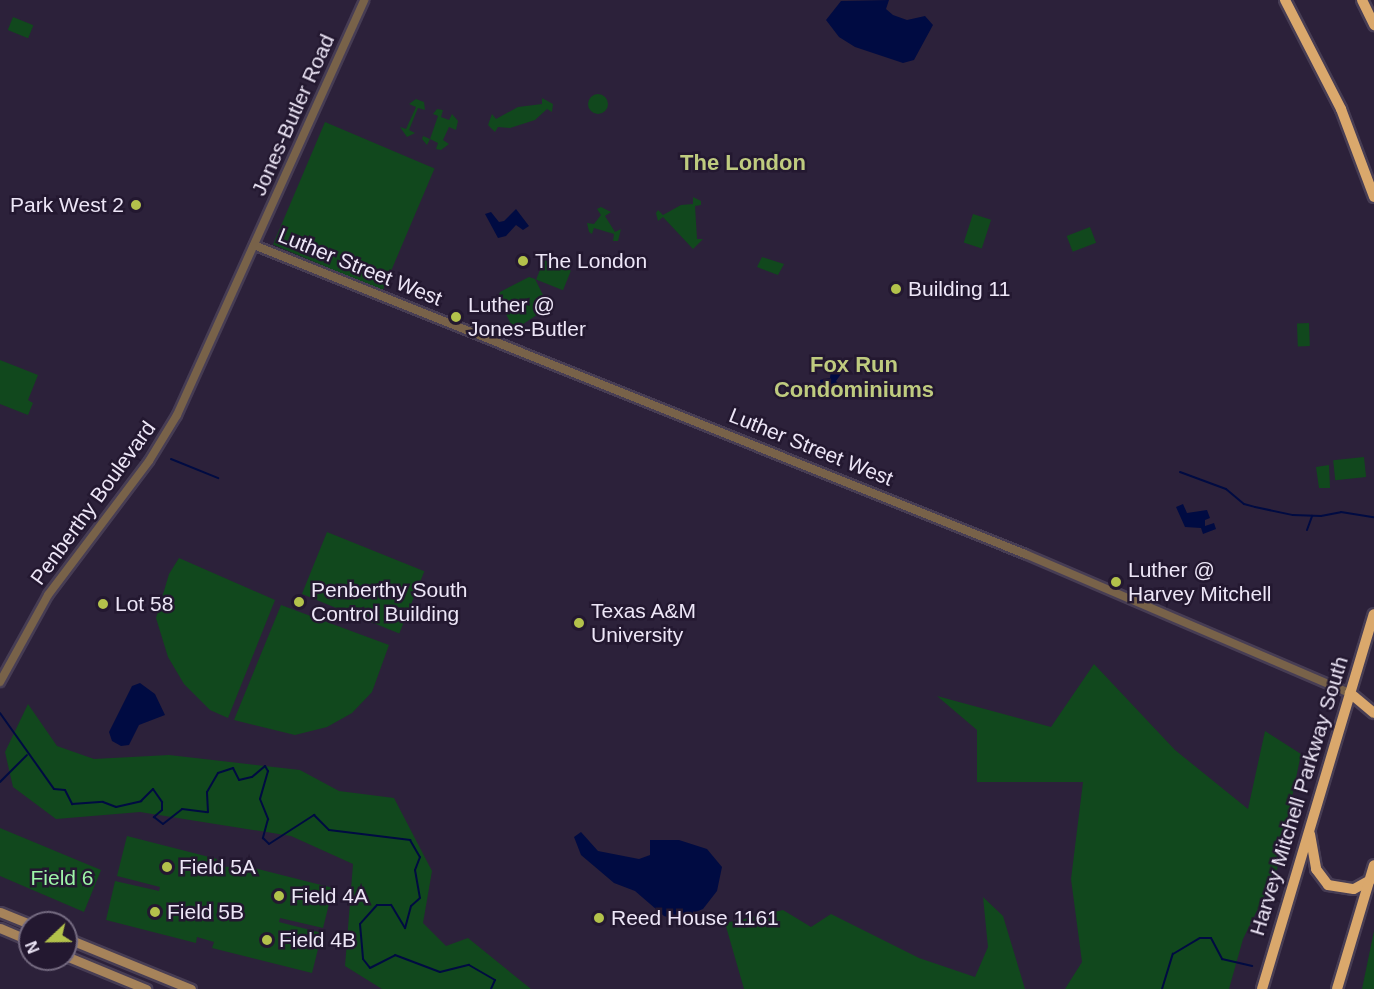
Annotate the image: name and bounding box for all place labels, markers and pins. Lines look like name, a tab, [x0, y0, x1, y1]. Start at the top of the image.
place label: Park West 2	[10, 192, 124, 218]
marker: Park West 2	[129, 198, 143, 212]
place label: The London	[535, 248, 647, 274]
marker: The London	[516, 254, 530, 268]
place label: Building 11	[908, 276, 1010, 302]
marker: Building 11	[889, 282, 903, 296]
place label: Luther @ Jones-Butler	[468, 292, 586, 342]
marker: Luther @ Jones-Butler	[449, 310, 463, 324]
place label: Luther @ Harvey Mitchell	[1128, 557, 1272, 607]
marker: Luther @ Harvey Mitchell	[1109, 575, 1123, 589]
place label: Penberthy South Control Building	[311, 577, 467, 627]
place label: Lot 58	[115, 591, 173, 617]
marker: Penberthy South Control Building	[292, 595, 306, 609]
marker: Lot 58	[96, 597, 110, 611]
place label: Texas A&M University	[591, 598, 697, 648]
marker: Texas A&M University	[572, 616, 586, 630]
place label: Field 5A	[179, 854, 256, 880]
marker: Field 5A	[160, 860, 174, 874]
place label: Field 4A	[291, 883, 368, 909]
marker: Field 4A	[272, 889, 286, 903]
place label: Field 5B	[167, 899, 244, 925]
marker: Field 5B	[148, 905, 162, 919]
place label: Reed House 1161	[611, 905, 779, 931]
marker: Reed House 1161	[592, 911, 606, 925]
place label: Field 4B	[279, 927, 356, 953]
marker: Field 4B	[260, 933, 274, 947]

